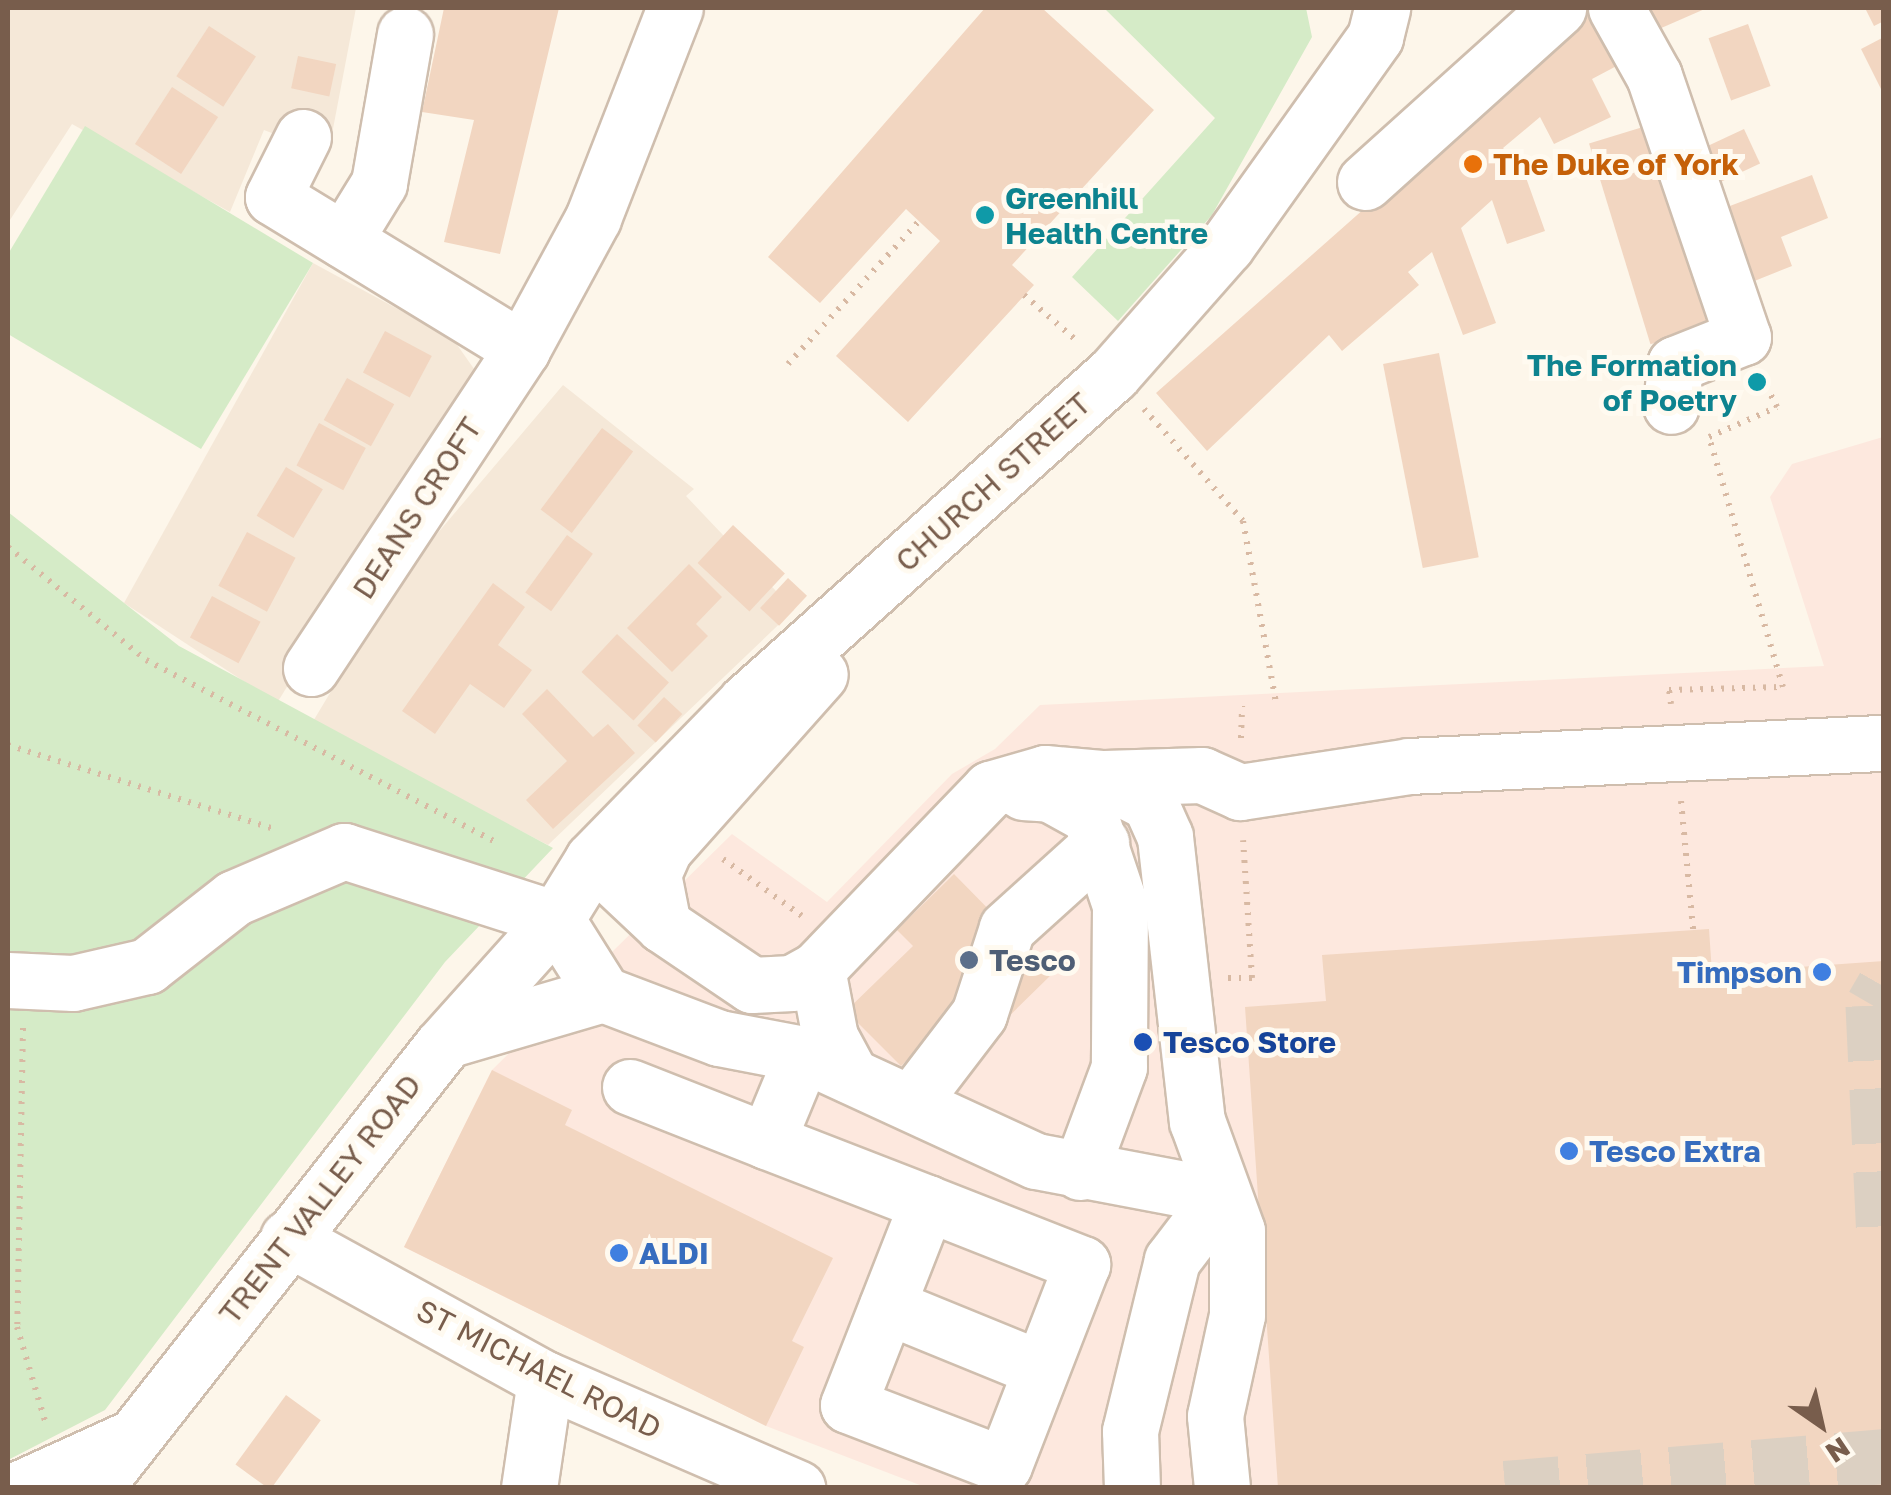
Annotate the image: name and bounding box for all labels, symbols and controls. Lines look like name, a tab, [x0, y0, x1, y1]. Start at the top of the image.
place label: The Duke of York	[1493, 146, 1739, 182]
marker: The Duke of York	[1462, 153, 1484, 175]
place label: Greenhill Health Centre	[1005, 180, 1208, 250]
marker: Greenhill Health Centre	[974, 204, 996, 226]
place label: The Formation of Poetry	[1527, 347, 1737, 418]
marker: The Formation of Poetry	[1746, 371, 1768, 393]
street label: CHURCH STREET	[888, 385, 1098, 579]
street label: DEANS CROFT	[345, 411, 489, 605]
place label: Tesco	[989, 942, 1076, 978]
marker: Tesco	[958, 949, 980, 971]
place label: Timpson	[1677, 954, 1802, 990]
marker: Timpson	[1811, 961, 1833, 983]
place label: Tesco Store	[1163, 1024, 1336, 1060]
marker: Tesco Store	[1132, 1031, 1154, 1053]
street label: TRENT VALLEY ROAD	[212, 1067, 428, 1331]
place label: Tesco Extra	[1589, 1133, 1761, 1169]
marker: Tesco Extra	[1558, 1140, 1580, 1162]
place label: ALDI	[639, 1235, 709, 1271]
marker: ALDI	[608, 1242, 630, 1264]
street label: ST MICHAEL ROAD	[411, 1292, 667, 1446]
north arrow	[1771, 1375, 1871, 1475]
text: N	[1820, 1431, 1856, 1470]

